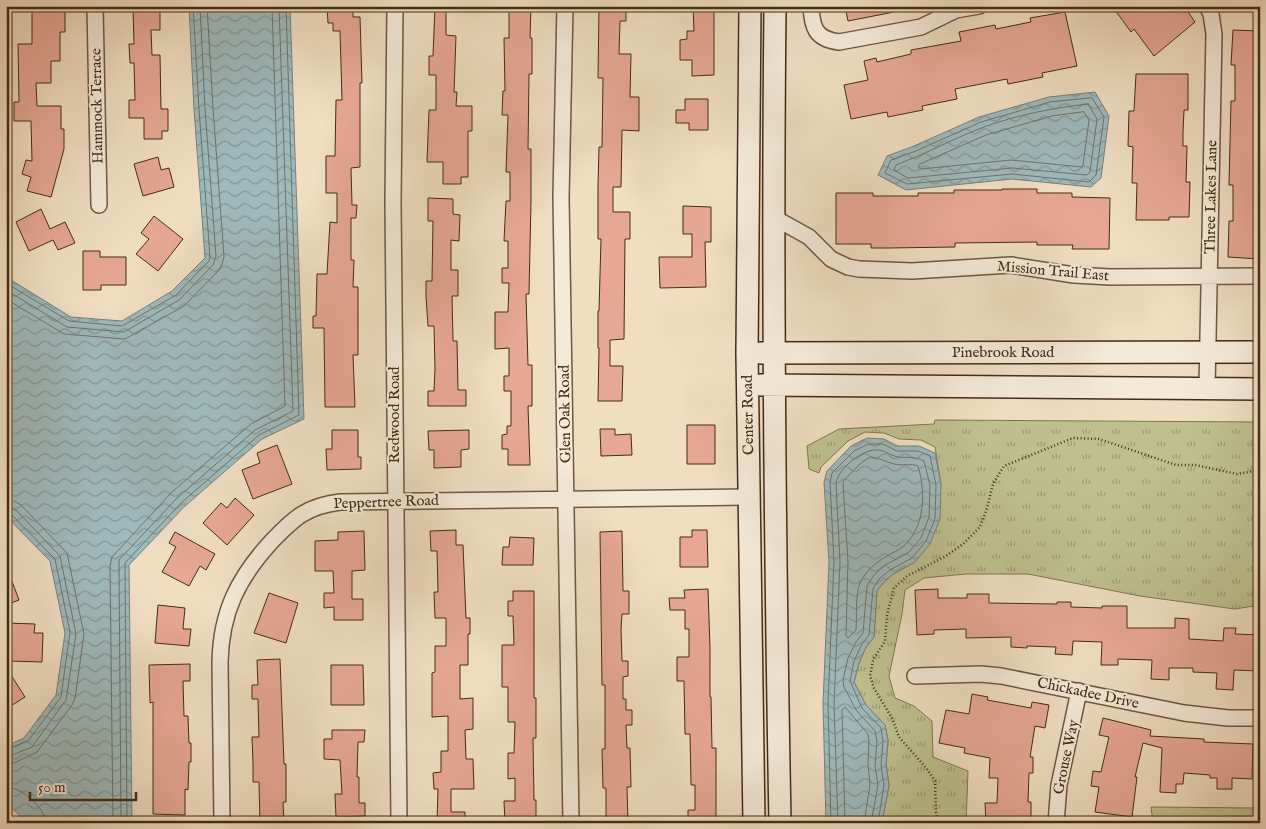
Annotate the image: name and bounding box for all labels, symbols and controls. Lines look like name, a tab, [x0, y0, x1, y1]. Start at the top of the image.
street label: Hammock Terrace	[86, 48, 108, 164]
street label: Three Lakes Lane	[1201, 140, 1221, 254]
street label: Mission Trail East	[996, 257, 1110, 285]
street label: Pinebrook Road	[952, 343, 1055, 362]
street label: Glen Oak Road	[555, 364, 575, 463]
street label: Redwood Road	[385, 365, 404, 464]
street label: Center Road	[738, 374, 758, 455]
street label: Peppertree Road	[333, 491, 440, 513]
street label: Chickadee Drive	[1035, 673, 1141, 713]
street label: Grouse Way	[1049, 717, 1083, 796]
scale bar	[30, 769, 136, 801]
text: 50 m	[38, 778, 66, 797]

